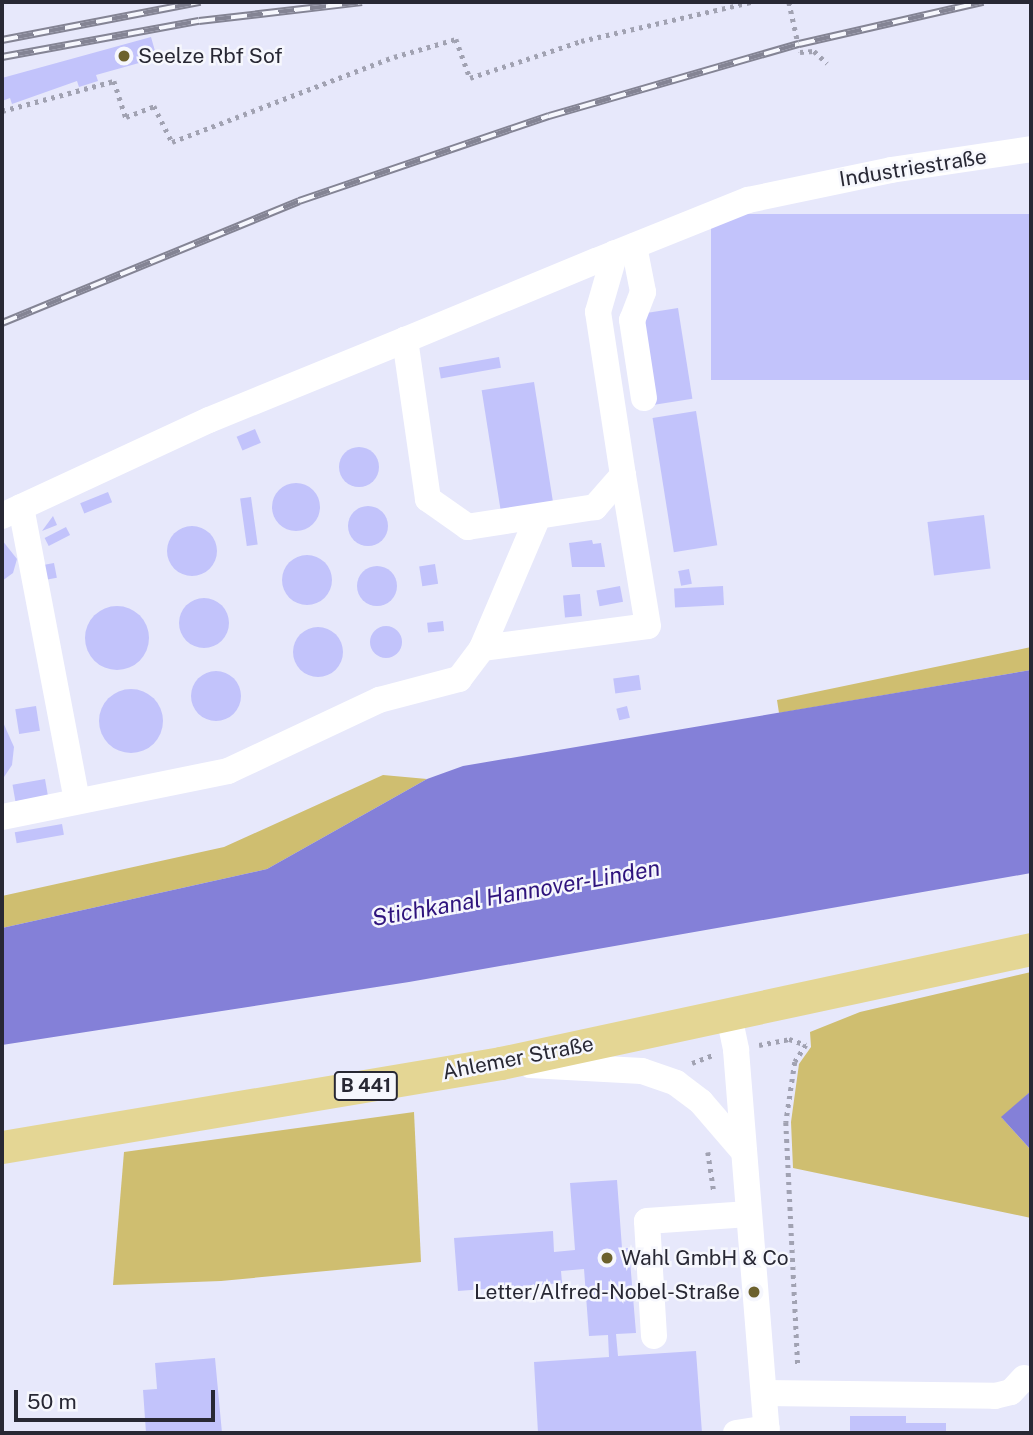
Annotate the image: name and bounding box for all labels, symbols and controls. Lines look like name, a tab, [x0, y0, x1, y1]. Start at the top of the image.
place label: Seelze Rbf Sof	[138, 43, 283, 69]
marker: Seelze Rbf Sof	[116, 48, 132, 64]
street label: Industriestraße	[838, 144, 988, 192]
water label: Stichkanal Hannover-Linden	[370, 854, 662, 932]
street label: Ahlemer Straße	[440, 1031, 596, 1085]
road number: B 441	[333, 1070, 399, 1102]
place label: Wahl GmbH & Co	[621, 1245, 789, 1271]
marker: Wahl GmbH & Co	[599, 1250, 615, 1266]
place label: Letter/Alfred-Nobel-Straße	[474, 1279, 740, 1305]
marker: Letter/Alfred-Nobel-Straße	[746, 1284, 762, 1300]
scale bar	[18, 1376, 219, 1420]
text: 50 m	[27, 1389, 77, 1414]

